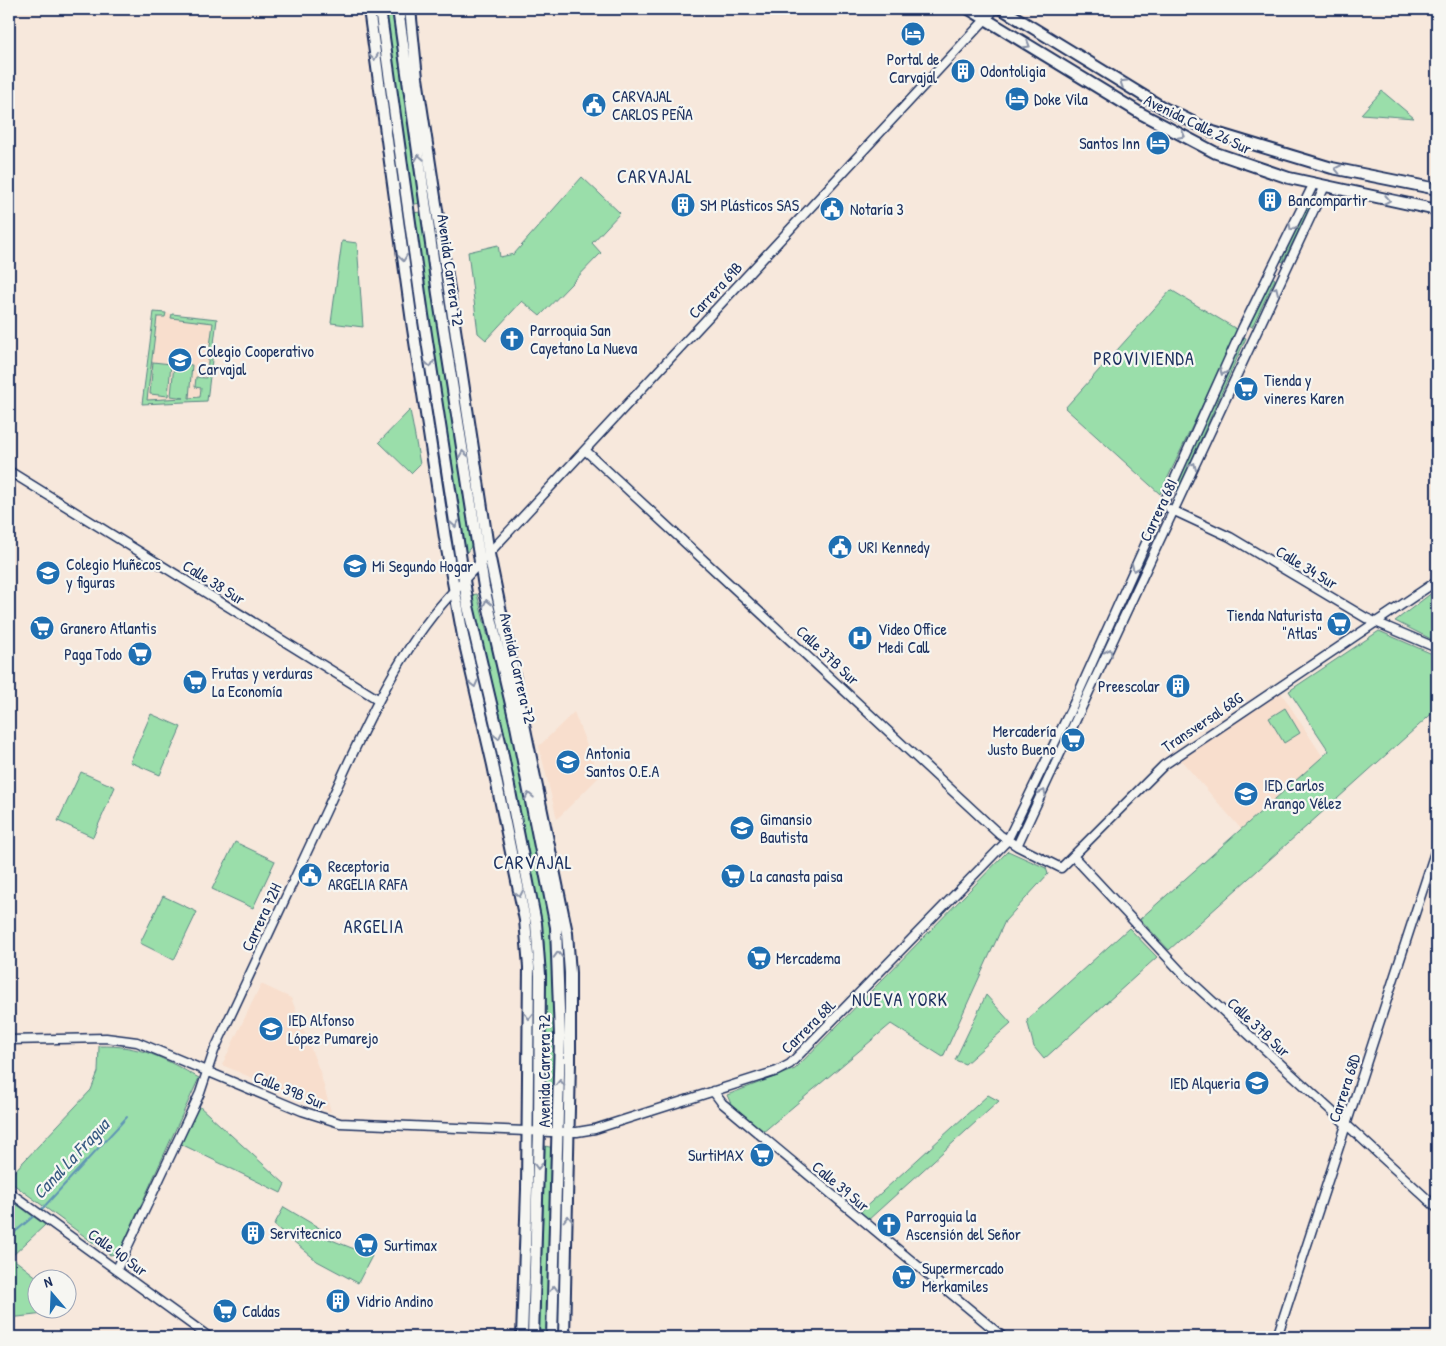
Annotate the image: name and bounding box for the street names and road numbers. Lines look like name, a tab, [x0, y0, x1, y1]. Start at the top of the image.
street label: Avenida Calle 26 Sur	[1141, 88, 1255, 160]
street label: Avenida Carrera 72	[432, 213, 470, 328]
street label: Carrera 69B	[683, 257, 747, 323]
street label: Carrera 68I	[1134, 475, 1182, 545]
street label: Calle 34 Sur	[1272, 540, 1342, 594]
street label: Calle 38 Sur	[179, 554, 249, 610]
street label: Avenida Carrera 72	[495, 611, 542, 726]
street label: Calle 37B Sur	[792, 620, 864, 690]
street label: Transversal 68G	[1157, 687, 1247, 757]
street label: Carrera 72H	[236, 879, 286, 955]
street label: Calle 37B Sur	[1223, 992, 1295, 1062]
street label: Carrera 68L	[776, 994, 840, 1058]
street label: Avenida Carrera 72	[533, 1014, 555, 1127]
street label: Carrera 68D	[1323, 1051, 1366, 1125]
street label: Calle 39B Sur	[250, 1065, 330, 1115]
street label: Calle 39 Sur	[808, 1156, 874, 1216]
street label: Calle 40 Sur	[84, 1223, 152, 1281]

